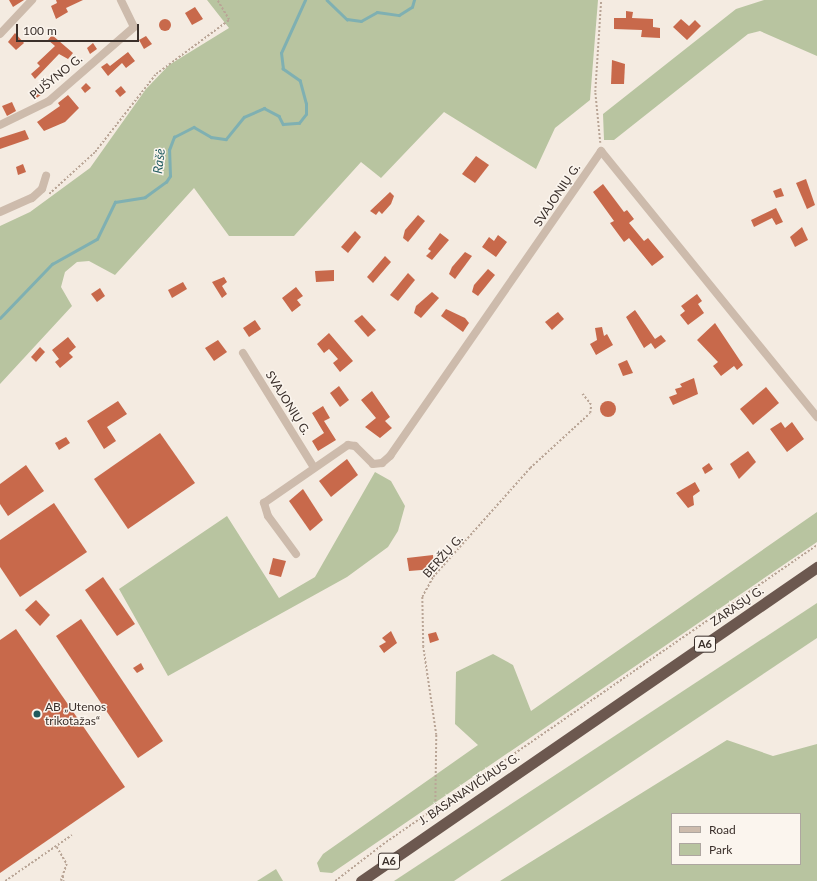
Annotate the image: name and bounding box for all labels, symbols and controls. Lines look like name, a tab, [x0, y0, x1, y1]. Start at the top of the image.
scale bar	[18, 16, 141, 42]
text: 100 m	[23, 23, 57, 38]
street label: PUŠYNO G.	[27, 51, 85, 103]
water label: Rašė	[150, 147, 168, 175]
street label: SVAJONIŲ G.	[531, 161, 583, 229]
street label: SVAJONIŲ G.	[263, 368, 313, 438]
street label: BERŽŲ G.	[420, 532, 466, 580]
street label: ZARASŲ G.	[708, 583, 766, 629]
road number: A6	[693, 635, 717, 653]
place label: AB „Utenos trikotažas“	[45, 700, 106, 728]
marker: AB „Utenos trikotažas“	[32, 709, 42, 719]
street label: J. BASANAVIČIAUS G.	[416, 750, 522, 828]
legend	[671, 813, 801, 865]
text: Road	[709, 822, 736, 837]
text: Park	[709, 842, 732, 857]
road number: A6	[377, 852, 401, 870]

